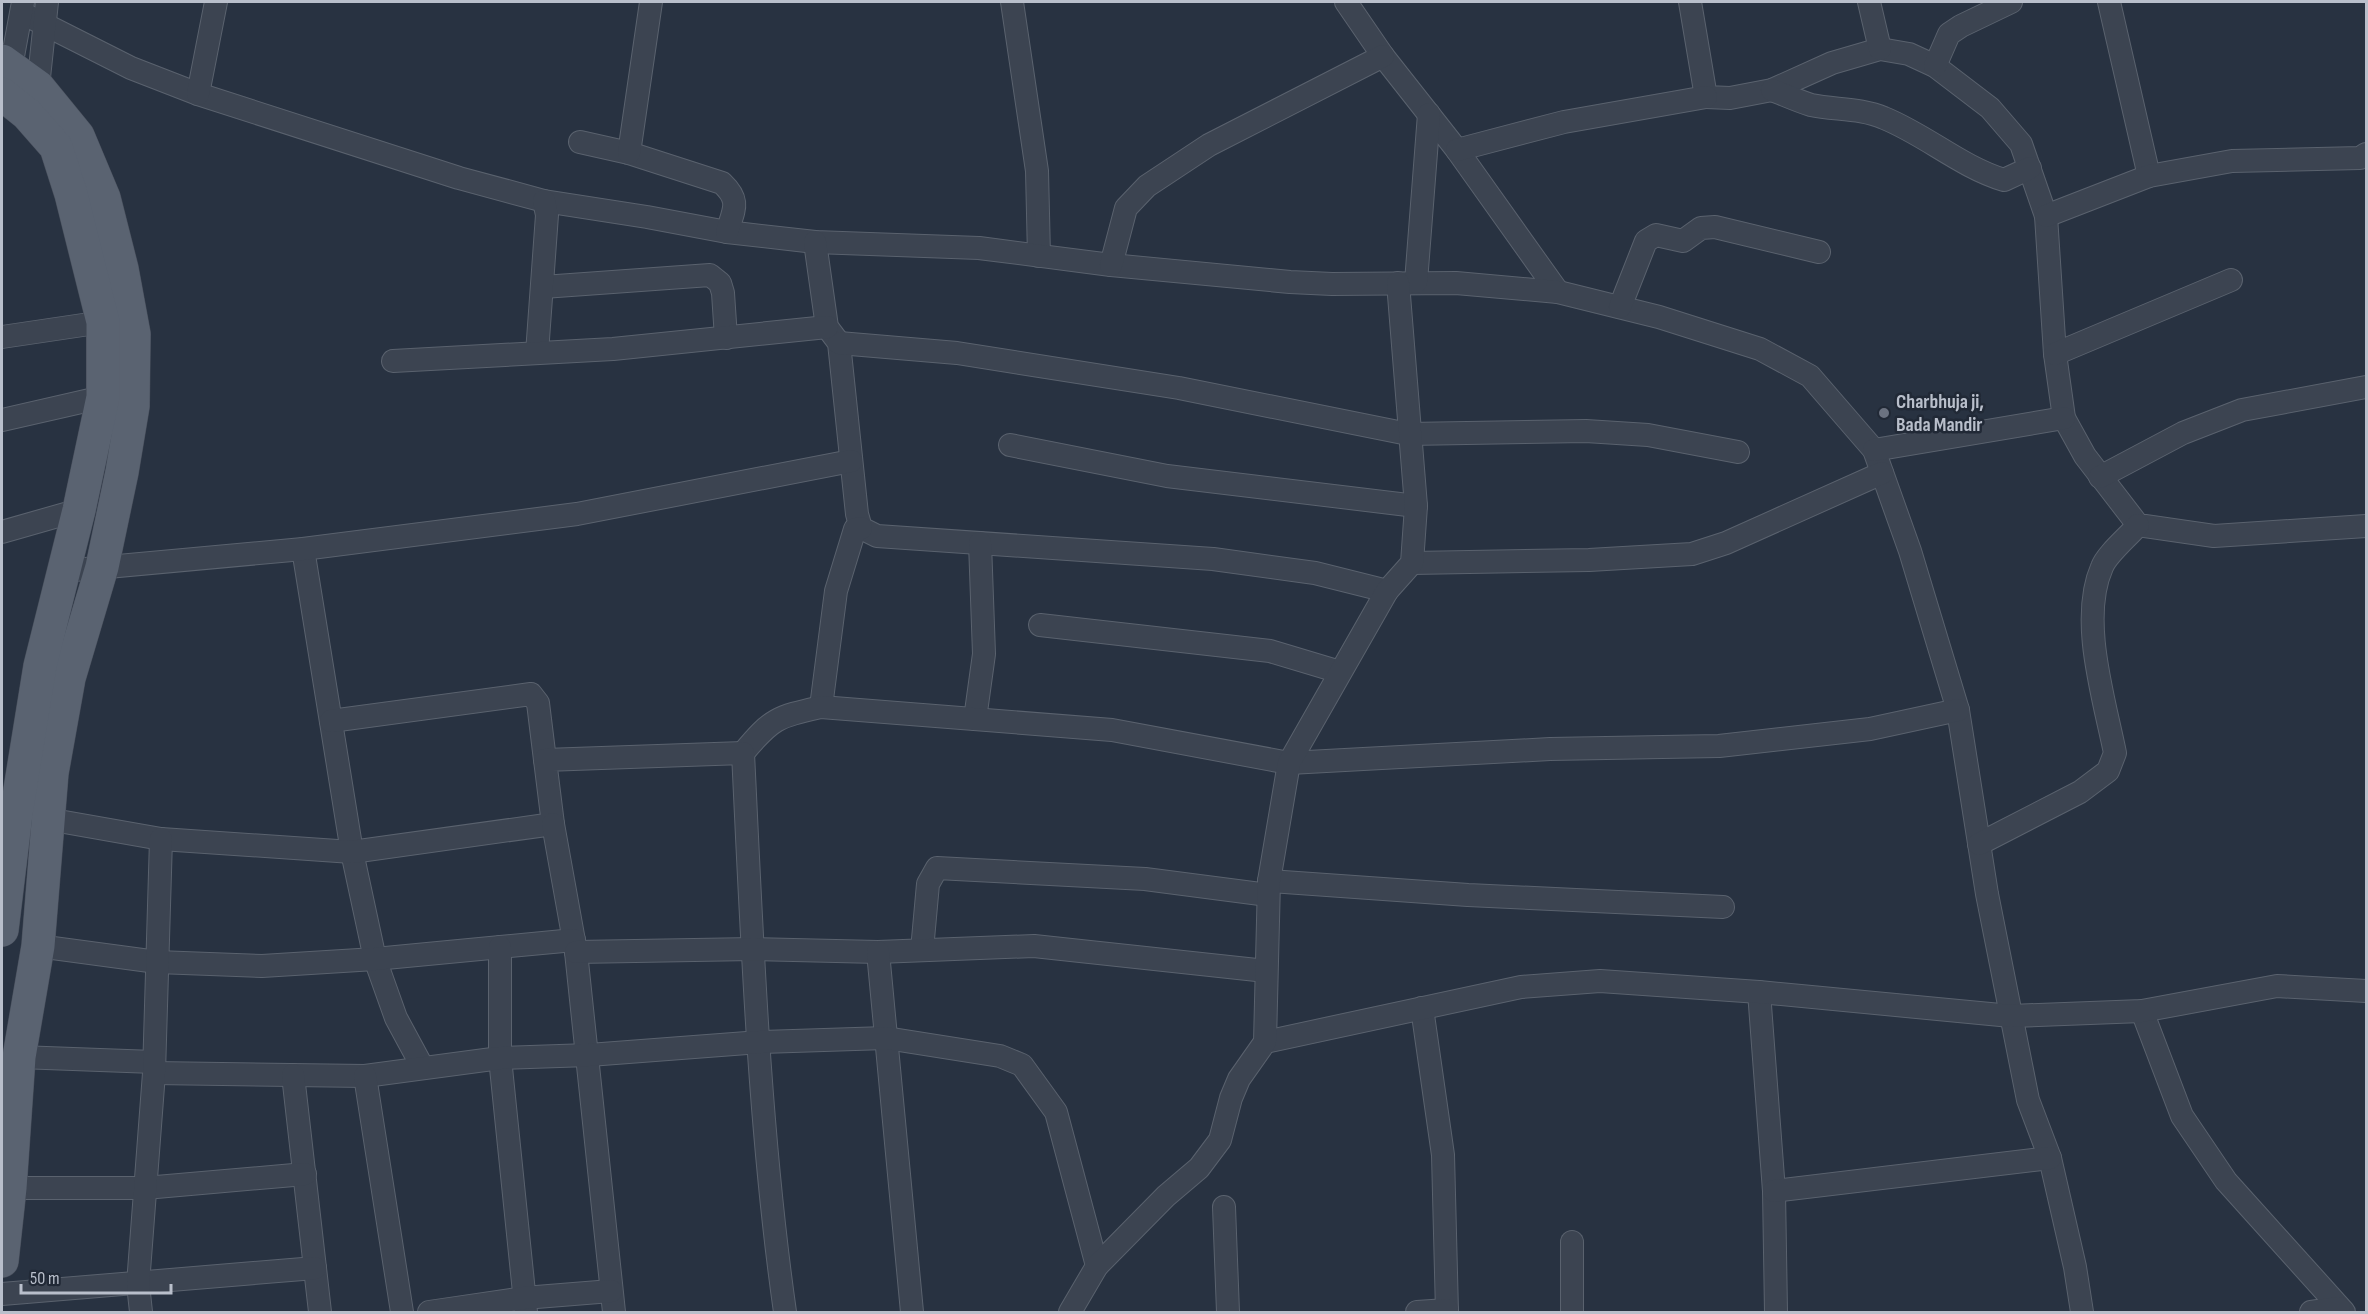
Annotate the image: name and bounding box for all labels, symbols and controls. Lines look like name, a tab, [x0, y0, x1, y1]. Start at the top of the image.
place label: Charbhuja ji, Bada Mandir	[1896, 390, 1984, 437]
marker: Charbhuja ji, Bada Mandir	[1877, 406, 1891, 420]
scale bar	[21, 1257, 171, 1295]
text: 50 m	[30, 1268, 60, 1289]

